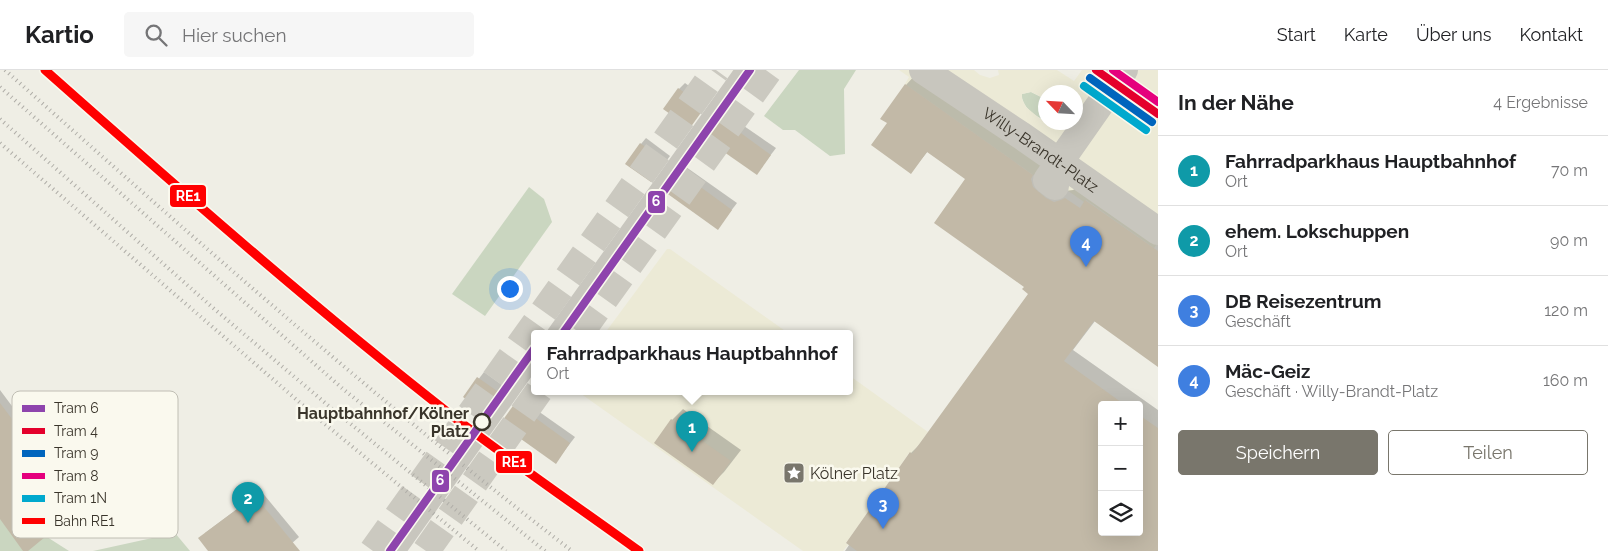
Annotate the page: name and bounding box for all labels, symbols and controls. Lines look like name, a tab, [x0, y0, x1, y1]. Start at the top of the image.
search box	[124, 12, 474, 57]
text: Kartio	[25, 20, 94, 49]
icon: search	[142, 21, 170, 49]
text: Hier suchen	[182, 24, 287, 46]
text: Start	[1277, 24, 1316, 45]
text: Karte	[1344, 24, 1388, 45]
text: Über uns	[1416, 24, 1491, 45]
text: Kontakt	[1519, 24, 1583, 45]
north arrow	[1038, 85, 1083, 130]
text: In der Nähe	[1178, 90, 1294, 115]
text: 4 Ergebnisse	[1493, 93, 1588, 112]
street label: Willy-Brandt-Platz	[979, 103, 1102, 197]
text: Fahrradparkhaus Hauptbahnhof	[1225, 150, 1516, 172]
text: 1	[1190, 161, 1198, 180]
text: 70 m	[1551, 161, 1588, 180]
text: Ort	[1225, 172, 1248, 191]
line badge: RE1	[169, 184, 207, 208]
text: RE1	[176, 188, 200, 204]
line badge: 6	[647, 190, 666, 214]
text: 6	[652, 193, 660, 209]
text: ehem. Lokschuppen	[1225, 220, 1409, 242]
pin: 4	[1070, 226, 1102, 267]
text: 2	[1189, 231, 1199, 250]
text: 90 m	[1550, 231, 1588, 250]
text: Ort	[1225, 242, 1248, 261]
your location	[497, 276, 523, 302]
text: DB Reisezentrum	[1225, 290, 1381, 312]
text: 3	[1190, 301, 1198, 320]
text: 120 m	[1544, 301, 1588, 320]
text: Geschäft	[1225, 312, 1291, 331]
popup	[531, 330, 853, 395]
text: Fahrradparkhaus Hauptbahnhof	[547, 342, 837, 364]
text: Mäc-Geiz	[1225, 360, 1310, 382]
text: Ort	[547, 364, 569, 383]
text: 4	[1189, 371, 1199, 390]
text: 160 m	[1543, 371, 1588, 390]
text: Geschäft · Willy-Brandt-Platz	[1225, 382, 1438, 401]
legend	[12, 391, 178, 538]
text: Tram 6	[54, 400, 99, 416]
map controls	[1098, 401, 1143, 536]
button: +	[1098, 401, 1143, 446]
place label: Hauptbahnhof/Kölner Platz	[297, 404, 469, 441]
pin: 1	[676, 411, 708, 452]
marker: Hauptbahnhof/Kölner Platz	[473, 413, 491, 431]
text: Tram 4	[54, 423, 98, 439]
button: Speichern	[1178, 430, 1378, 475]
button: Teilen	[1388, 430, 1588, 475]
text: Tram 9	[54, 445, 98, 461]
button: −	[1098, 446, 1143, 491]
line badge: RE1	[495, 450, 533, 474]
text: RE1	[502, 454, 526, 470]
place icon: Kölner Platz	[782, 461, 806, 485]
place label: Kölner Platz	[810, 464, 898, 483]
text: Tram 8	[54, 468, 99, 484]
line badge: 6	[431, 469, 450, 493]
text: 6	[436, 472, 444, 488]
pin: 2	[232, 482, 264, 523]
pin: 3	[867, 488, 899, 529]
text: Tram 1N	[54, 490, 107, 506]
button: layers	[1098, 491, 1143, 536]
text: Bahn RE1	[54, 513, 115, 529]

